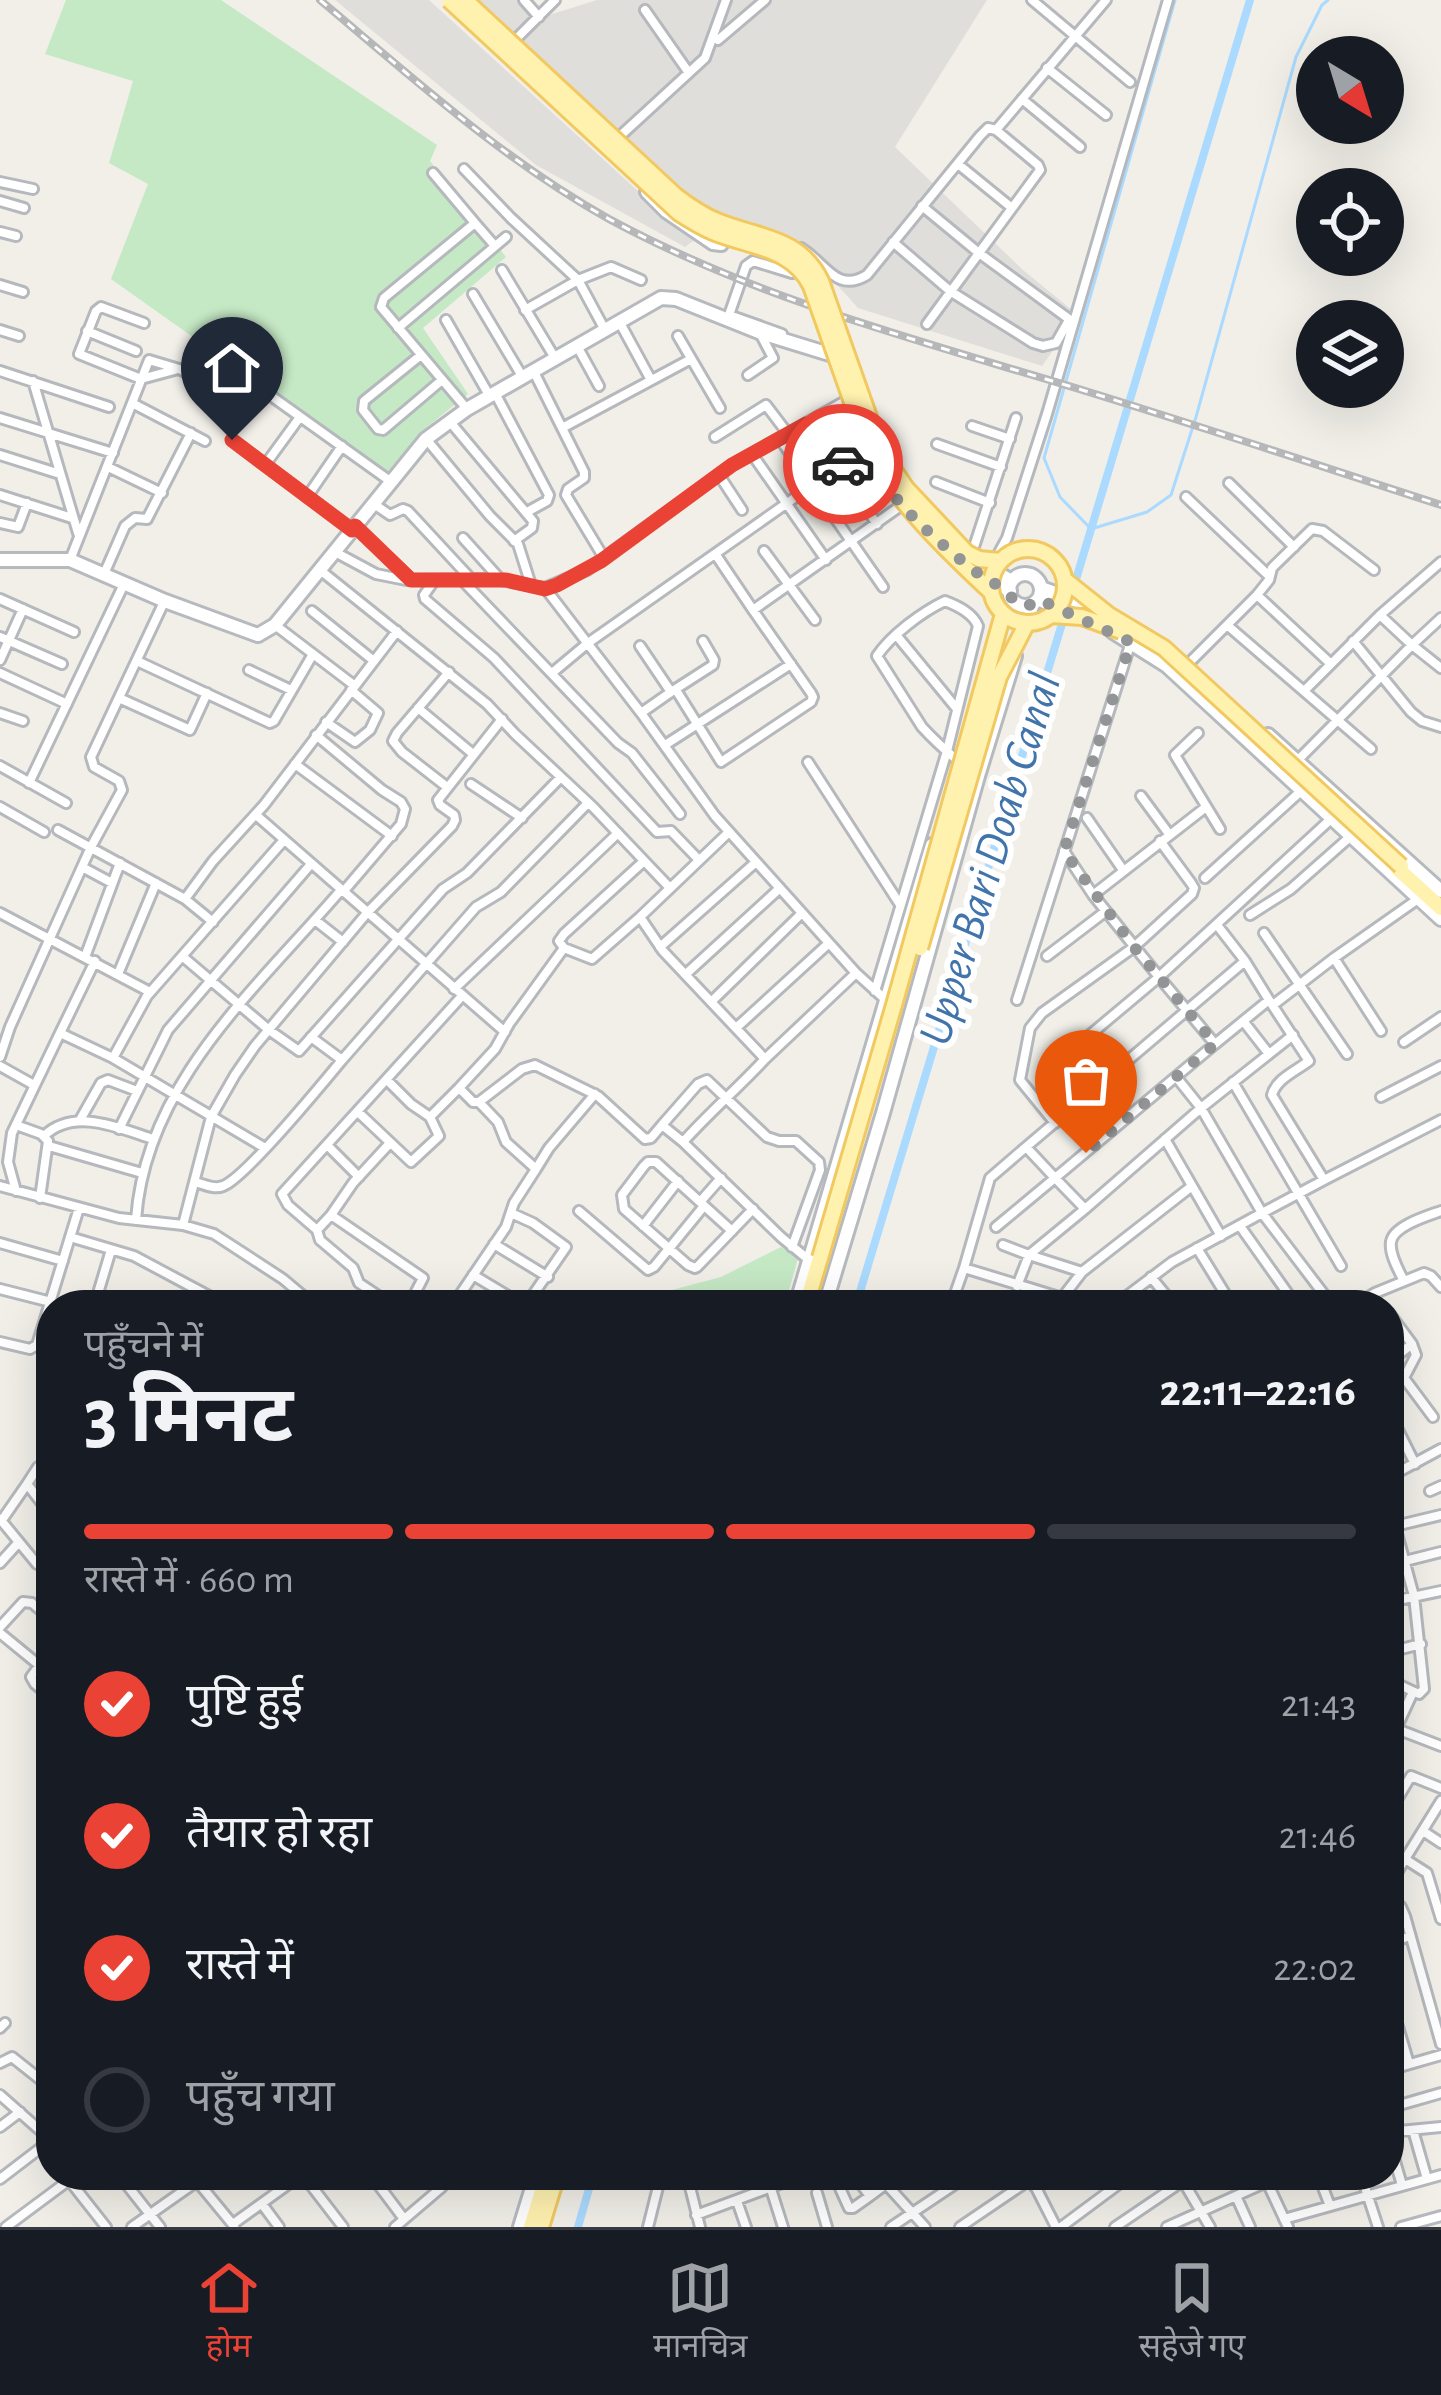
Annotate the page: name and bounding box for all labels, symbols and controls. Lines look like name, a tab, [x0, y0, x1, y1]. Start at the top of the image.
north arrow	[1296, 36, 1404, 144]
map controls	[1296, 36, 1404, 408]
button: locate	[1296, 168, 1404, 276]
button: layers	[1296, 300, 1404, 408]
pin	[181, 317, 283, 440]
icon: home	[199, 335, 265, 401]
courier	[783, 404, 903, 524]
icon: car	[810, 431, 876, 497]
water label: Upper Bari Doab Canal	[911, 667, 1071, 1051]
pin	[1035, 1030, 1137, 1153]
icon: bag	[1053, 1048, 1119, 1114]
text: पहुँचने में	[84, 1326, 203, 1365]
text: 22:11–22:16	[1160, 1369, 1356, 1414]
text: 3 मिनट	[84, 1379, 293, 1457]
text: रास्ते में · 660 m	[84, 1561, 294, 1600]
icon: check	[84, 1671, 150, 1737]
text: पुष्टि हुई	[186, 1679, 303, 1724]
text: 21:43	[1281, 1685, 1356, 1724]
icon: check	[84, 1803, 150, 1869]
text: तैयार हो रहा	[186, 1811, 372, 1856]
text: 21:46	[1279, 1817, 1356, 1856]
icon: check	[84, 1935, 150, 2001]
text: रास्ते में	[186, 1943, 294, 1988]
text: 22:02	[1273, 1949, 1356, 1988]
text: पहुँच गया	[186, 2075, 335, 2120]
tab: होम	[196, 2255, 262, 2370]
tab: मानचित्र	[653, 2255, 747, 2370]
tab: सहेजे गए	[1139, 2255, 1245, 2370]

